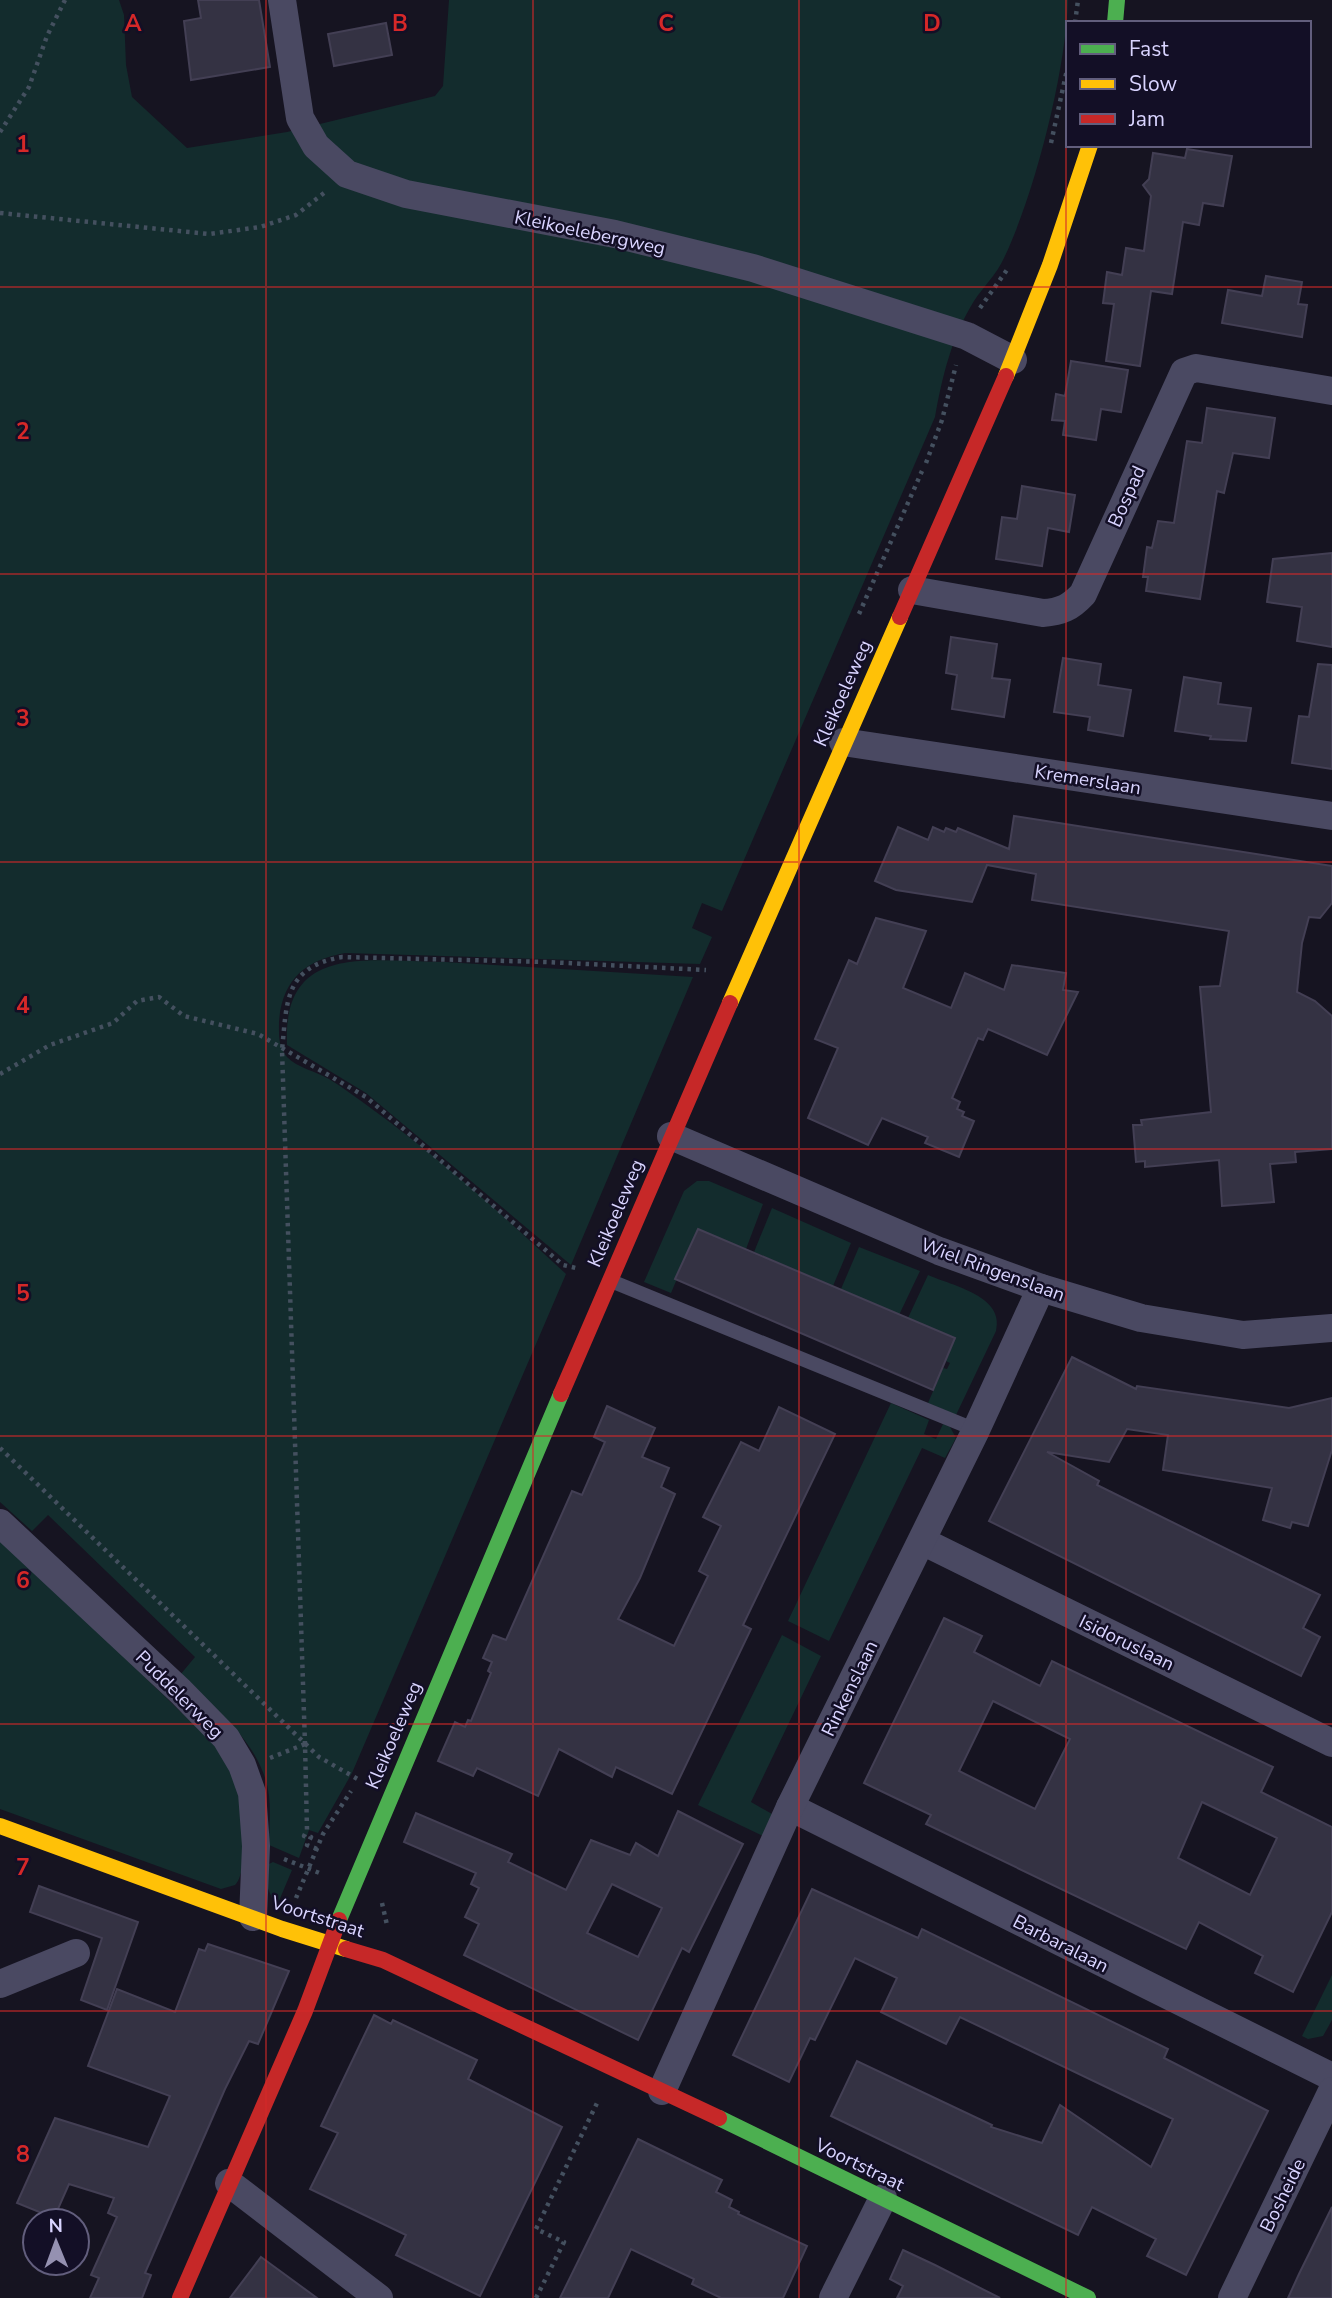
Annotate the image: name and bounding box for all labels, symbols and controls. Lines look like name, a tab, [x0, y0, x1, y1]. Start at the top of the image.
text: A	[124, 8, 142, 39]
text: B	[392, 8, 408, 39]
text: C	[658, 8, 674, 39]
text: D	[923, 8, 941, 39]
legend	[1066, 21, 1311, 147]
text: Fast	[1129, 35, 1169, 63]
text: Slow	[1129, 70, 1178, 98]
text: Jam	[1128, 105, 1165, 133]
text: 1	[16, 129, 30, 160]
street label: Kleikoelebergweg	[512, 204, 668, 262]
text: 2	[16, 416, 30, 447]
street label: Bospad	[1102, 462, 1152, 531]
street label: Kleikoeleweg	[808, 636, 878, 751]
text: 3	[16, 703, 30, 734]
street label: Kremerslaan	[1033, 759, 1143, 801]
text: 4	[16, 990, 30, 1021]
street label: Kleikoeleweg	[582, 1156, 650, 1271]
street label: Wiel Ringenslaan	[917, 1232, 1068, 1308]
text: 5	[16, 1278, 30, 1309]
text: 6	[16, 1565, 30, 1596]
street label: Isidoruslaan	[1074, 1609, 1179, 1677]
street label: Rinkenslaan	[815, 1636, 884, 1741]
street label: Puddelerweg	[129, 1645, 229, 1745]
street label: Kleikoeleweg	[360, 1678, 428, 1793]
text: 7	[16, 1852, 30, 1883]
street label: Voortstraat	[267, 1889, 368, 1944]
street label: Barbaralaan	[1008, 1909, 1113, 1979]
street label: Voortstraat	[810, 2132, 909, 2198]
text: 8	[16, 2139, 30, 2170]
street label: Bosheide	[1254, 2154, 1312, 2237]
north arrow	[21, 2207, 91, 2277]
text: N	[48, 2213, 63, 2239]

